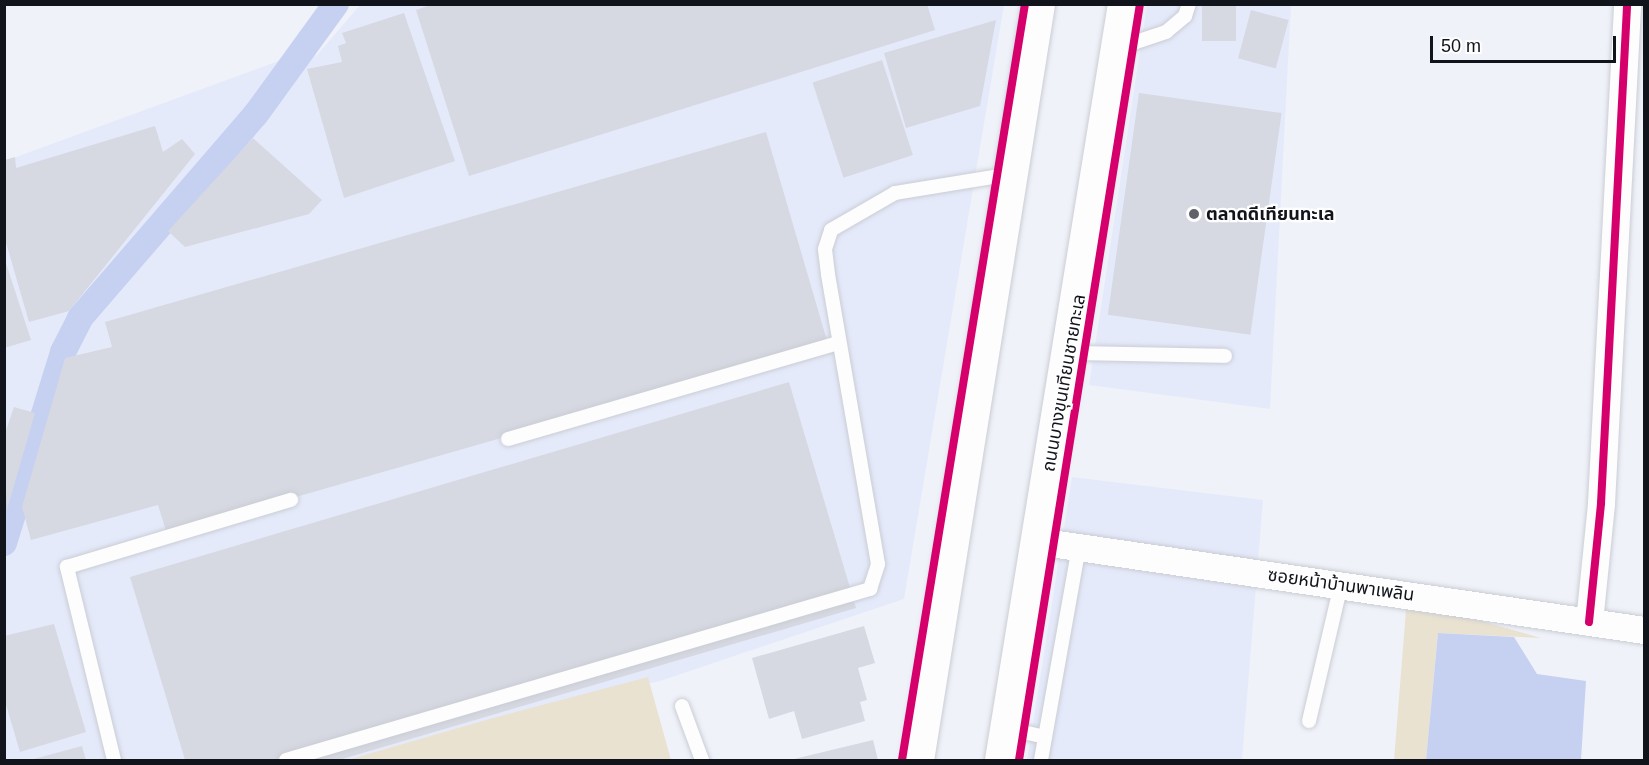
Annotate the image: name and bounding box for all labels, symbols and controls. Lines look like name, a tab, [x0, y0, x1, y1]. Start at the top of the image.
scale bar	[1433, 24, 1619, 62]
text: 50 m	[1441, 36, 1481, 56]
place label: ตลาดดีเทียนทะเล	[1206, 203, 1335, 225]
marker: ตลาดดีเทียนทะเล	[1187, 207, 1201, 221]
street label: ถนนบางขุนเทียนชายทะเล	[1038, 293, 1090, 473]
street label: ซอยหน้าบ้านพาเพลิน	[1266, 564, 1416, 606]

